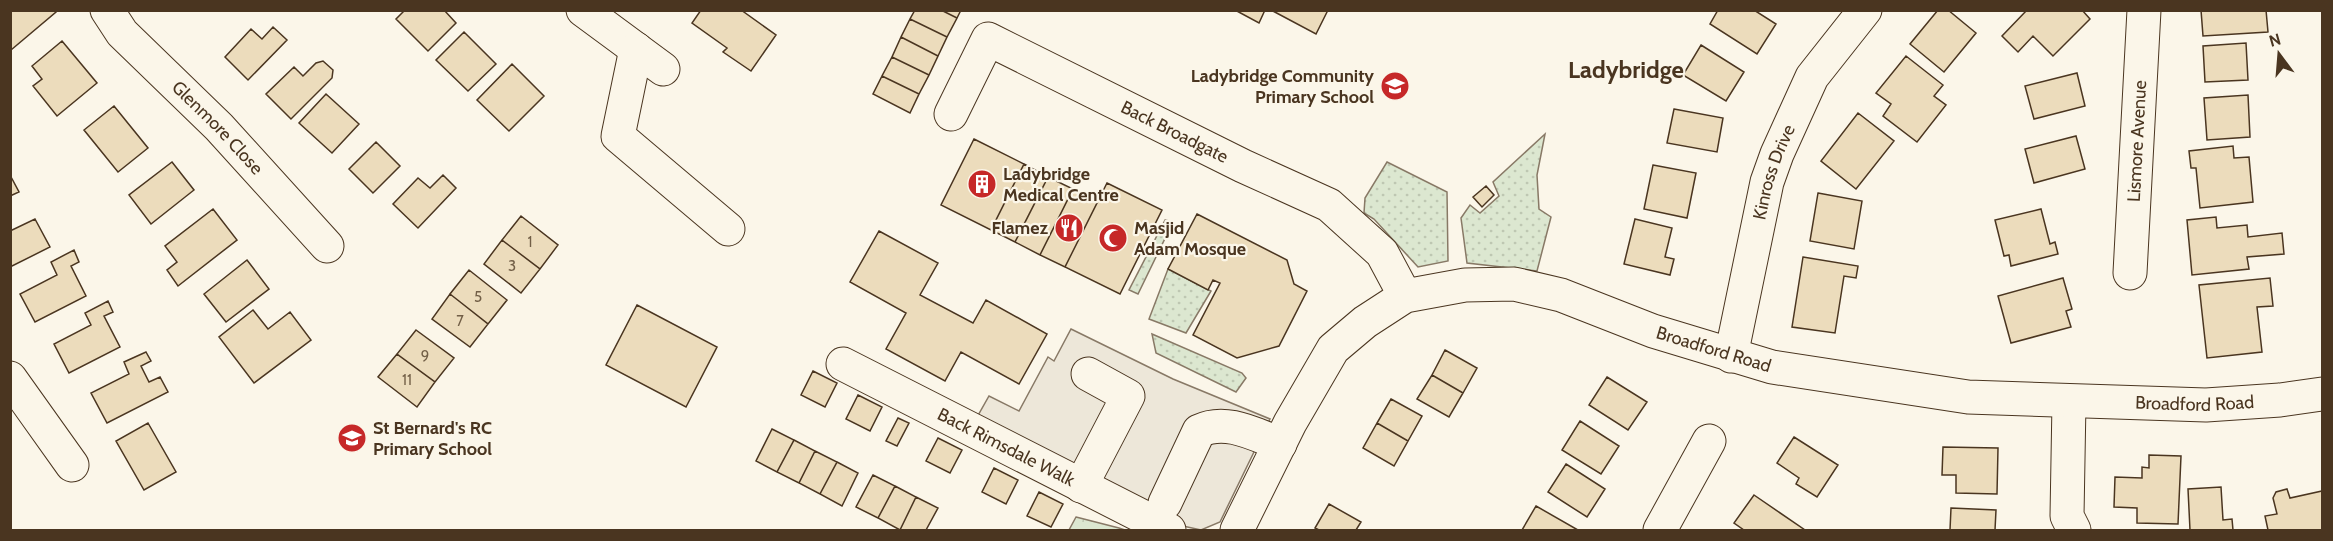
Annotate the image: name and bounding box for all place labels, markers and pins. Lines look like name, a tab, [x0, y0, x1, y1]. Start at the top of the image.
place label: Ladybridge Community Primary School	[1191, 65, 1374, 108]
school or university icon: Ladybridge Community Primary School	[1379, 70, 1411, 102]
place label: Ladybridge Medical Centre	[1003, 163, 1119, 206]
building icon: Ladybridge Medical Centre	[966, 168, 998, 200]
restaurant icon: Flamez	[1053, 212, 1085, 244]
place label: Flamez	[992, 217, 1049, 239]
place label: Masjid Adam Mosque	[1134, 217, 1246, 260]
mosque icon: Masjid Adam Mosque	[1097, 222, 1129, 254]
place label: St Bernard's RC Primary School	[373, 417, 492, 460]
school or university icon: St Bernard's RC Primary School	[336, 422, 368, 454]

